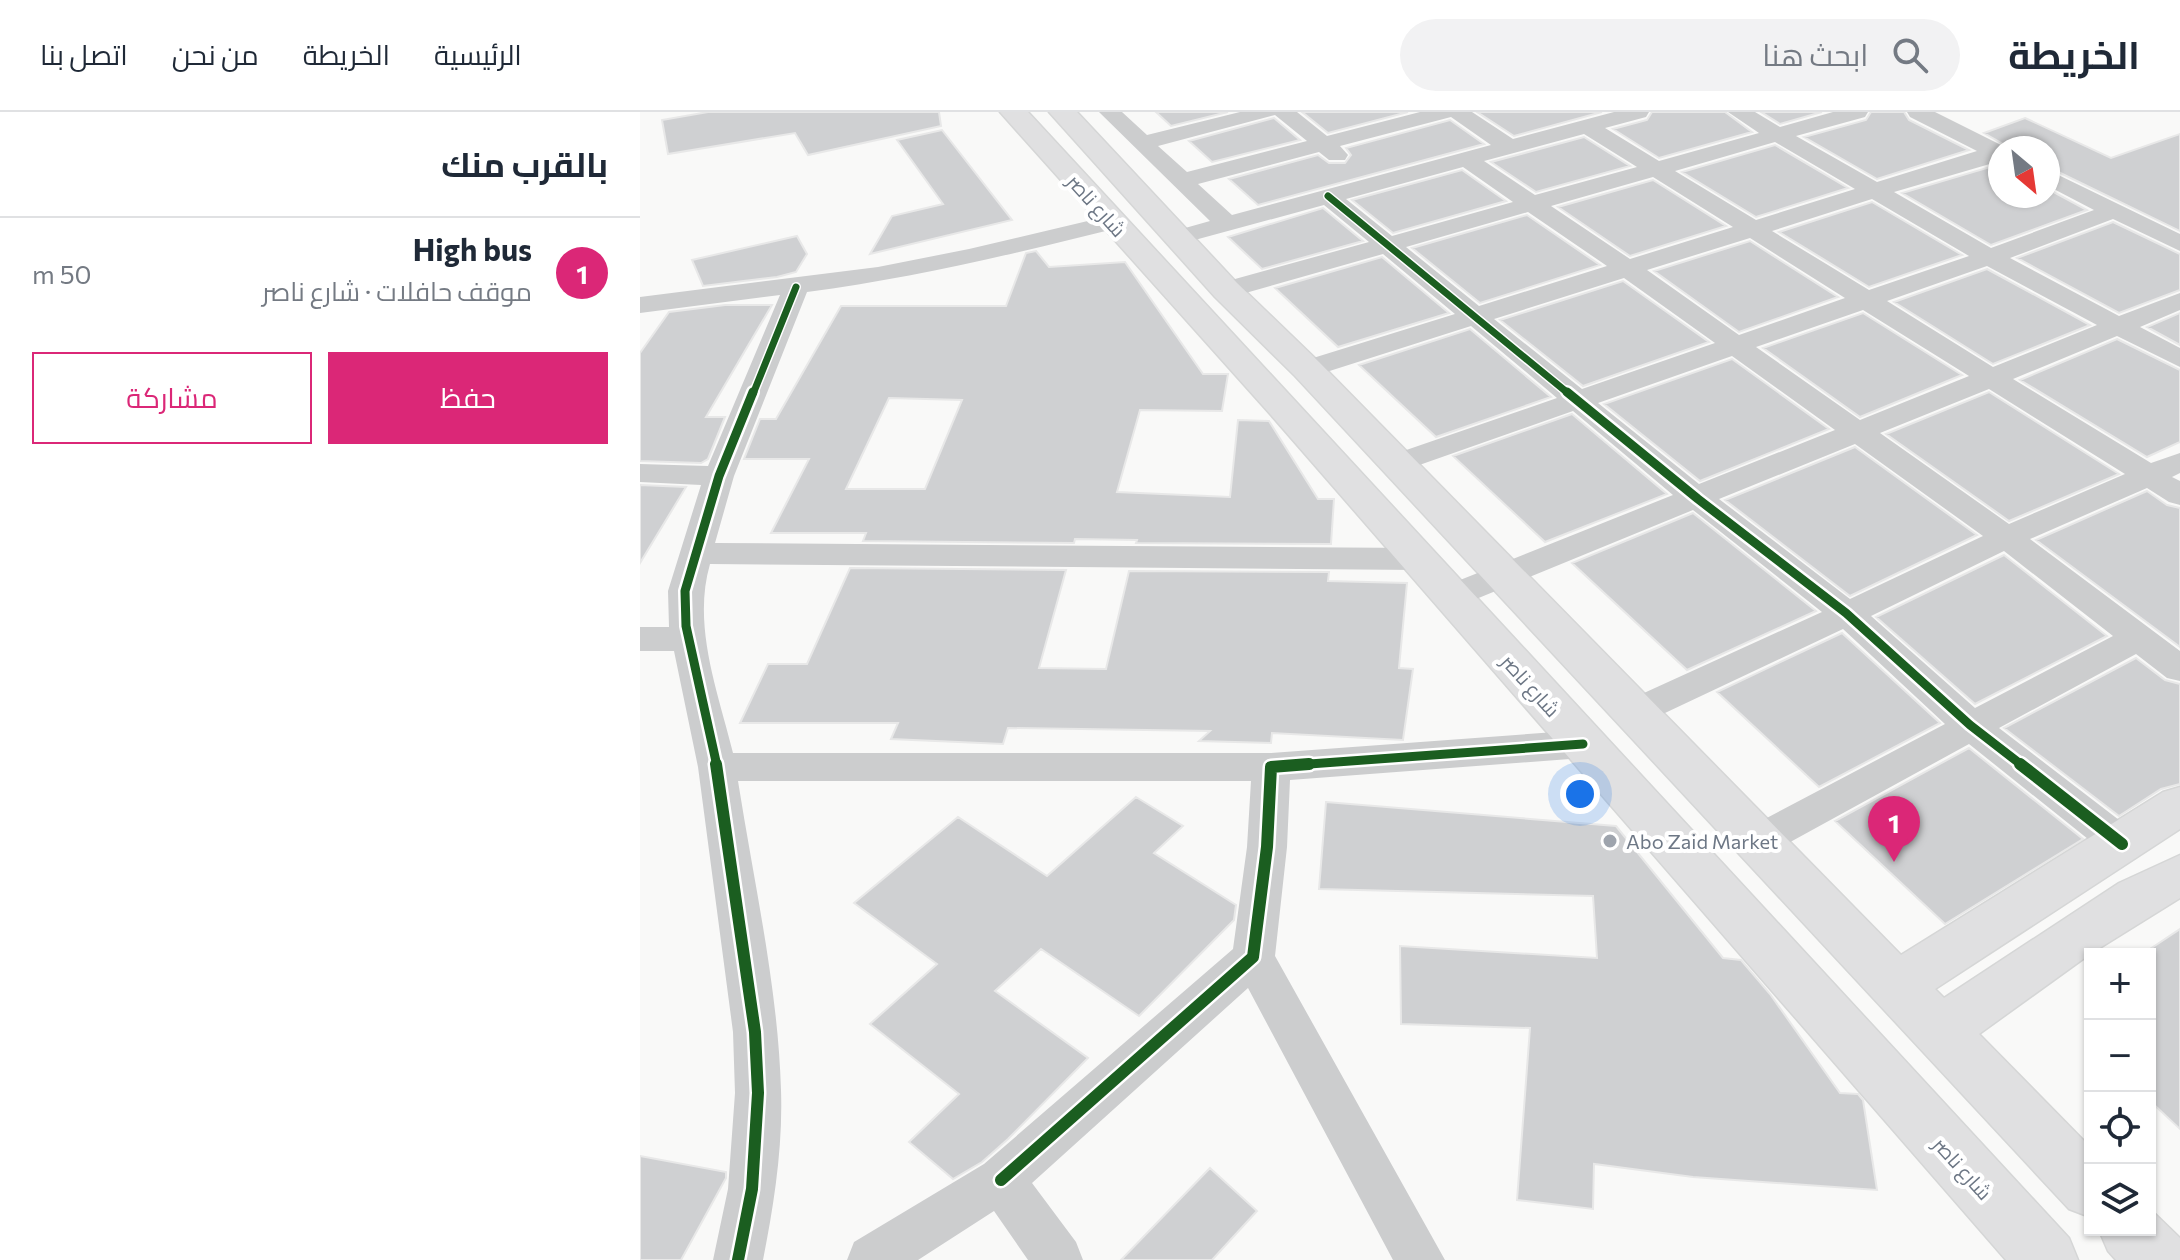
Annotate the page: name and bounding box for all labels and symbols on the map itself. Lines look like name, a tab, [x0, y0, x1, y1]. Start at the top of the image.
north arrow	[1988, 136, 2060, 208]
street label: شارع ناصر	[1060, 168, 1131, 243]
street label: شارع ناصر	[1494, 648, 1565, 723]
your location	[1560, 774, 1600, 814]
pin: 1	[1868, 796, 1920, 862]
place label: Abo Zaid Market	[1626, 829, 1778, 853]
marker: Abo Zaid Market	[1601, 832, 1619, 850]
street label: شارع ناصر	[1926, 1131, 1997, 1206]

